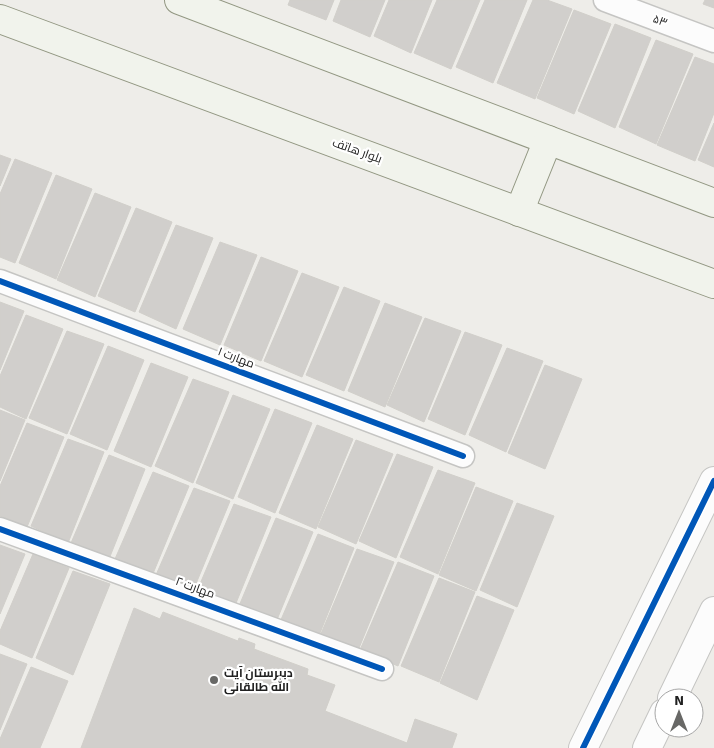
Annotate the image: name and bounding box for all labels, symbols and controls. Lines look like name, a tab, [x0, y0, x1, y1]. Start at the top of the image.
street label: ۵۳	[650, 11, 670, 31]
street label: بلوار هاتف	[330, 135, 384, 167]
street label: مهارت ۱	[215, 344, 257, 372]
street label: مهارت ۲	[173, 574, 217, 602]
place label: دبیرستان آیت الله طالقانی	[224, 666, 293, 695]
marker: دبیرستان آیت الله طالقانی	[208, 674, 220, 686]
north arrow	[654, 688, 704, 738]
text: N	[674, 692, 684, 709]

